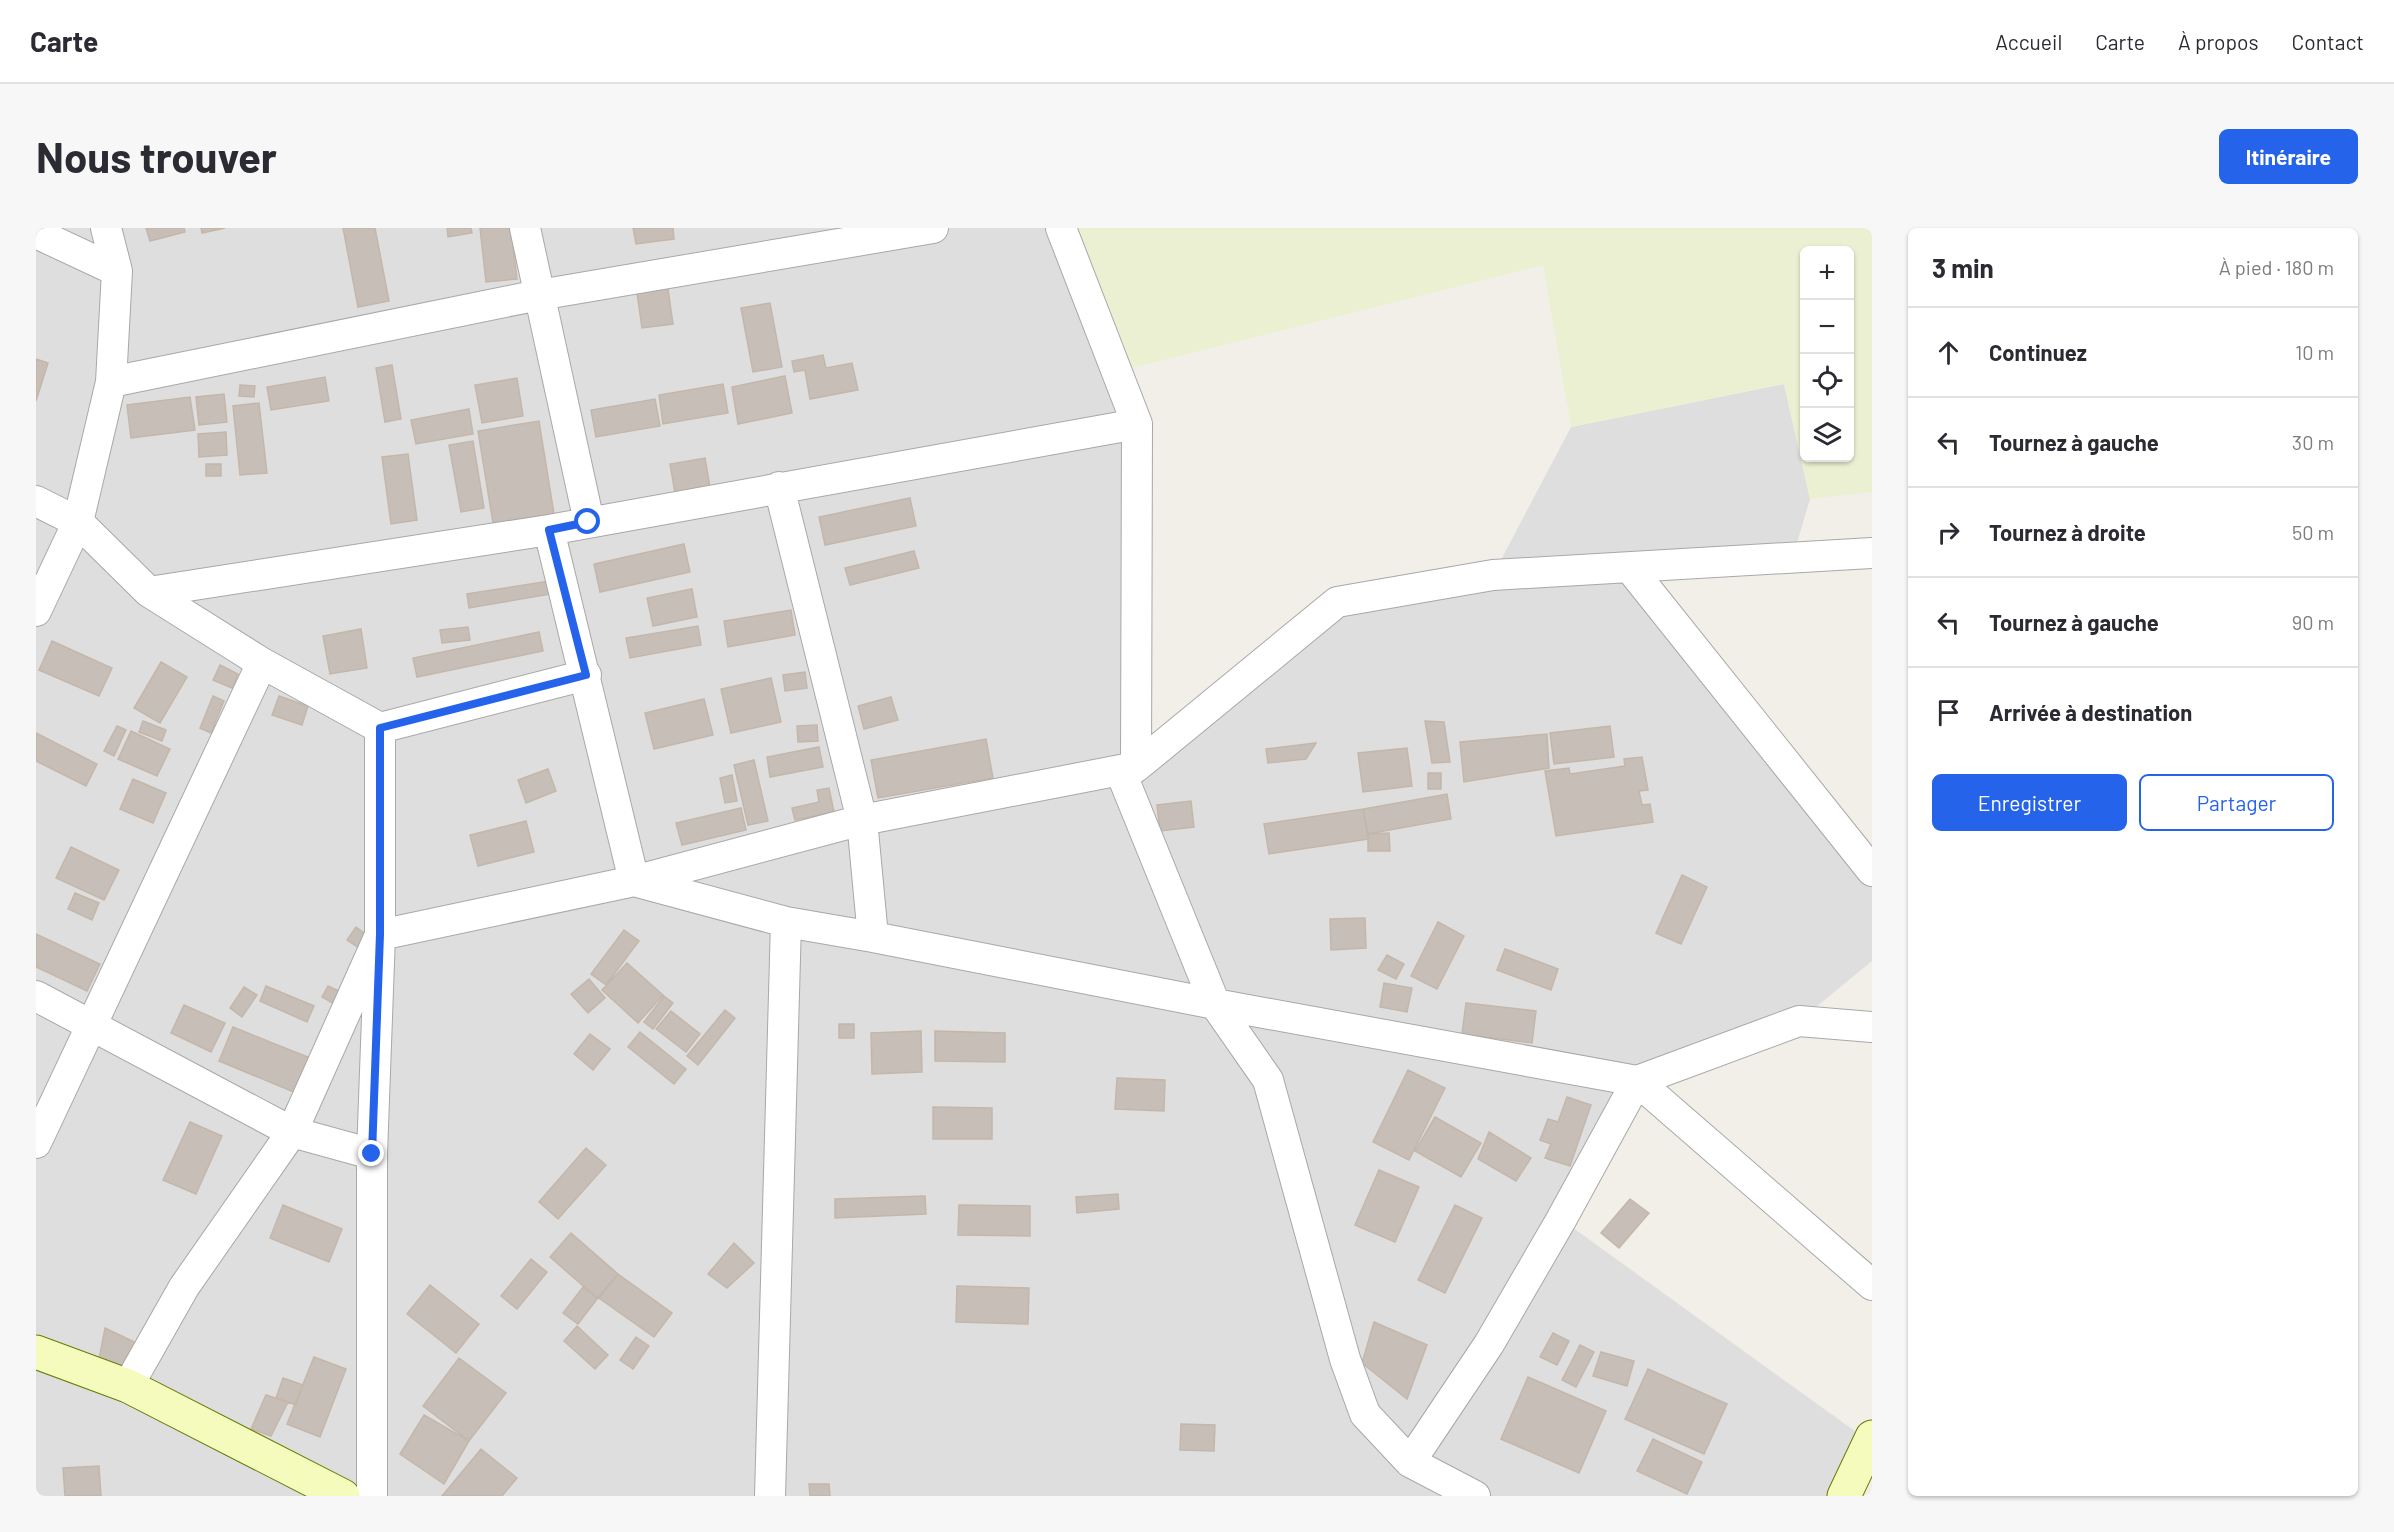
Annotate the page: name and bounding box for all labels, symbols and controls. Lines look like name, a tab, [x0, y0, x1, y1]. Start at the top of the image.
text: Carte	[30, 24, 98, 58]
text: Accueil	[1995, 29, 2062, 54]
text: Carte	[2095, 29, 2145, 54]
text: À propos	[2178, 29, 2259, 54]
text: Contact	[2292, 29, 2364, 54]
button: Itinéraire	[2219, 129, 2358, 184]
text: Nous trouver	[36, 131, 277, 181]
map controls	[1800, 246, 1854, 462]
button: +	[1800, 246, 1854, 300]
text: 3 min	[1932, 252, 1994, 283]
text: À pied · 180 m	[2219, 255, 2334, 279]
button: −	[1800, 300, 1854, 354]
icon: ahead	[1932, 336, 1965, 369]
text: Continuez	[1989, 339, 2087, 365]
text: 10 m	[2295, 340, 2334, 364]
button: locate	[1800, 354, 1854, 408]
button: layers	[1800, 408, 1854, 462]
icon: left	[1932, 426, 1965, 459]
text: Tournez à gauche	[1989, 429, 2159, 455]
text: 30 m	[2292, 430, 2334, 454]
route start	[574, 508, 600, 534]
icon: right	[1932, 516, 1965, 549]
text: Tournez à droite	[1989, 519, 2146, 545]
text: 50 m	[2292, 520, 2334, 544]
icon: left	[1932, 606, 1965, 639]
text: Tournez à gauche	[1989, 609, 2159, 635]
text: 90 m	[2292, 610, 2334, 634]
icon: arrive	[1932, 696, 1965, 729]
text: Arrivée à destination	[1989, 699, 2192, 725]
button: Enregistrer	[1932, 774, 2127, 831]
button: Partager	[2139, 774, 2334, 831]
route end	[358, 1140, 384, 1166]

